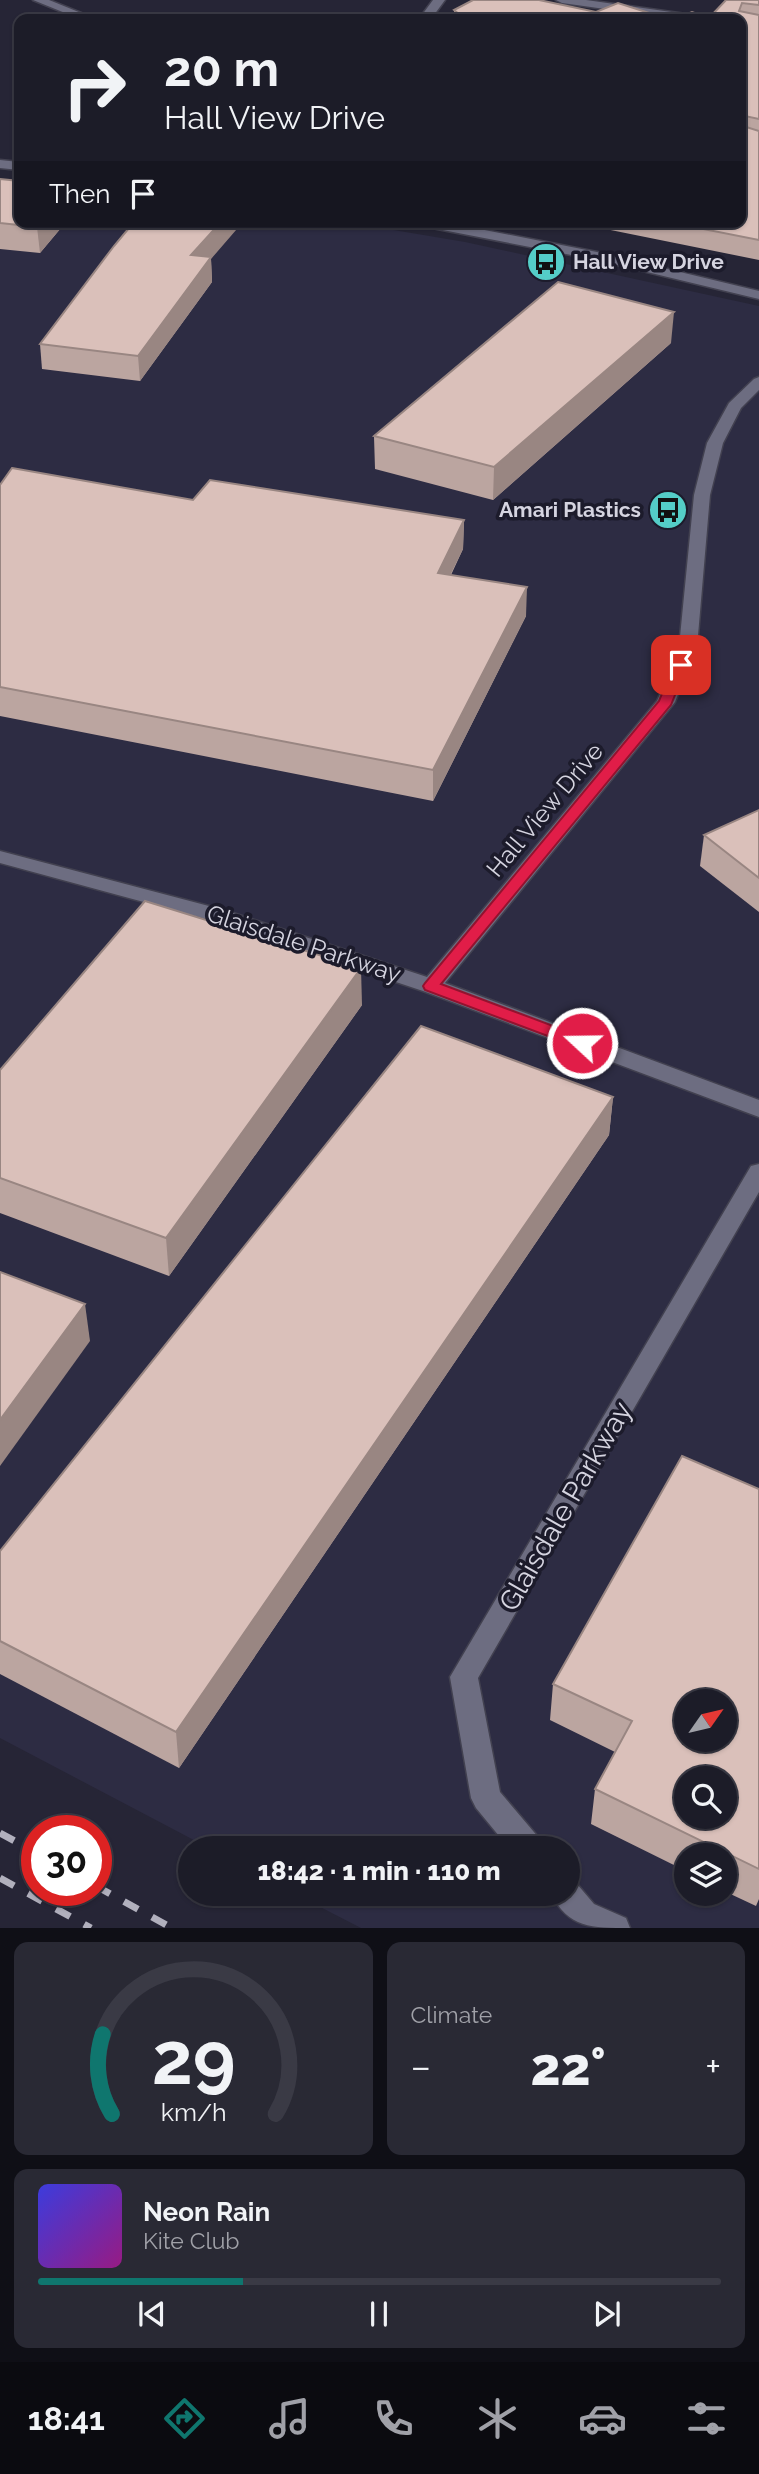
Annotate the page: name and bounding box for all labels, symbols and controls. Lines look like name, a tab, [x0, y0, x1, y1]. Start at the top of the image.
text: 20 m	[164, 40, 279, 97]
icon: right	[49, 42, 140, 133]
text: Hall View Drive	[164, 99, 385, 136]
icon: arrive	[124, 175, 162, 213]
text: Then	[49, 179, 110, 209]
bus stop icon: Hall View Drive	[525, 241, 567, 283]
place label: Hall View Drive	[573, 249, 724, 274]
bus stop icon: Amari Plastics	[647, 489, 689, 531]
place label: Amari Plastics	[499, 497, 641, 522]
pin	[651, 635, 711, 695]
icon: arrive	[662, 646, 700, 684]
street label: Hall View Drive	[480, 737, 609, 883]
street label: Glaisdale Parkway	[203, 898, 405, 989]
position arrow	[545, 1006, 619, 1080]
street label: Glaisdale Parkway	[492, 1396, 639, 1617]
north arrow	[674, 1689, 737, 1752]
map controls	[674, 1689, 737, 1906]
button: search	[674, 1766, 737, 1829]
speed limit sign: 30	[21, 1815, 112, 1906]
button: layers	[674, 1843, 737, 1906]
text: 18:42 · 1 min · 110 m	[257, 1856, 501, 1886]
text: Climate	[411, 2001, 492, 2028]
text: 29	[151, 2017, 235, 2102]
text: 22°	[530, 2036, 606, 2097]
text: −	[411, 2044, 431, 2089]
text: +	[705, 2044, 721, 2089]
text: km/h	[160, 2097, 226, 2127]
text: Neon Rain	[143, 2197, 270, 2227]
text: Kite Club	[143, 2227, 240, 2254]
icon: previous	[133, 2295, 171, 2333]
icon: pause	[360, 2295, 398, 2333]
icon: next	[588, 2295, 626, 2333]
icon: directions	[160, 2394, 209, 2443]
icon: music	[265, 2394, 314, 2443]
icon: phone	[369, 2394, 418, 2443]
icon: climate	[473, 2394, 522, 2443]
icon: car	[578, 2394, 627, 2443]
icon: filters	[682, 2394, 731, 2443]
text: 18:41	[28, 2400, 105, 2437]

